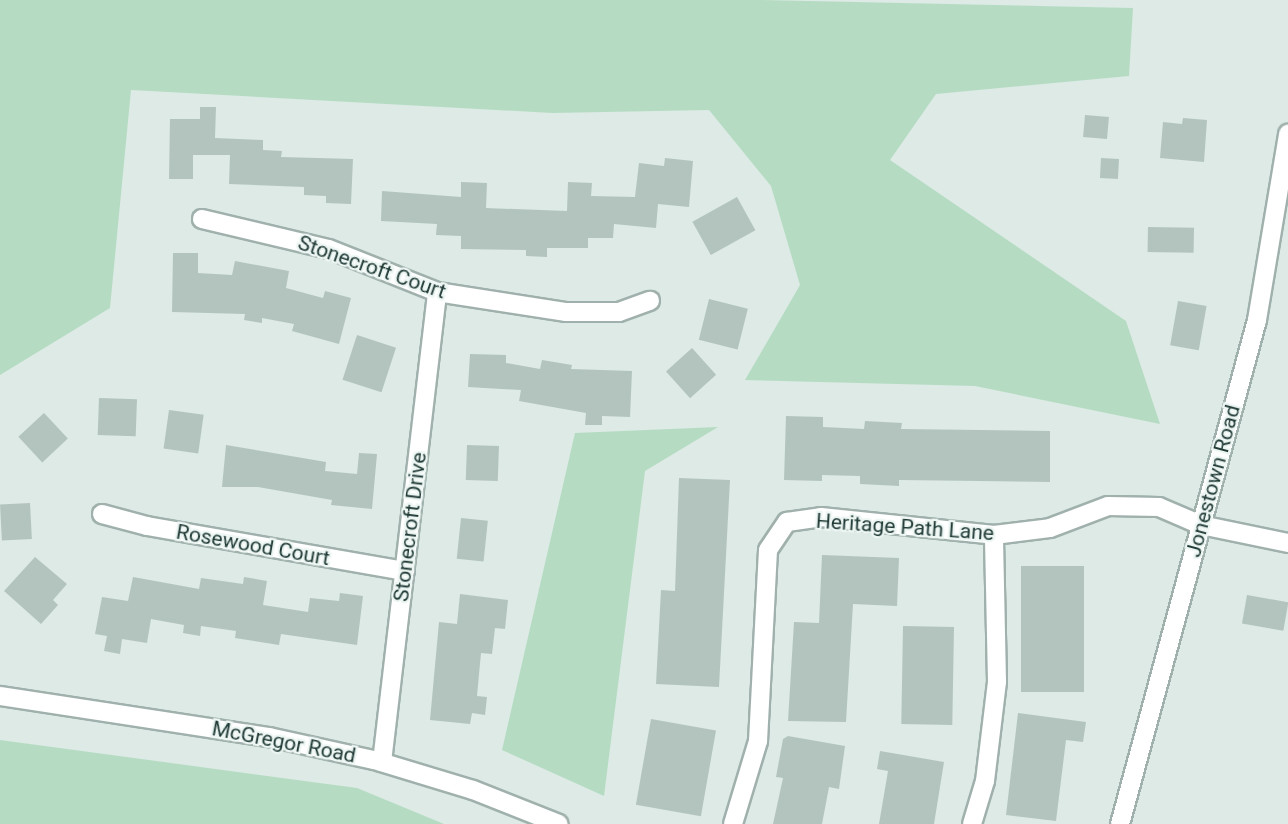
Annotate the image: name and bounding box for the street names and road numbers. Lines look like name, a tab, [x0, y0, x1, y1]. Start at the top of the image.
street label: Stonecroft Court	[295, 230, 449, 304]
street label: Jonestown Road	[1181, 402, 1245, 560]
street label: Stonecroft Drive	[388, 451, 432, 603]
street label: Heritage Path Lane	[815, 508, 995, 546]
street label: Rosewood Court	[174, 519, 332, 571]
street label: McGregor Road	[210, 716, 358, 768]

